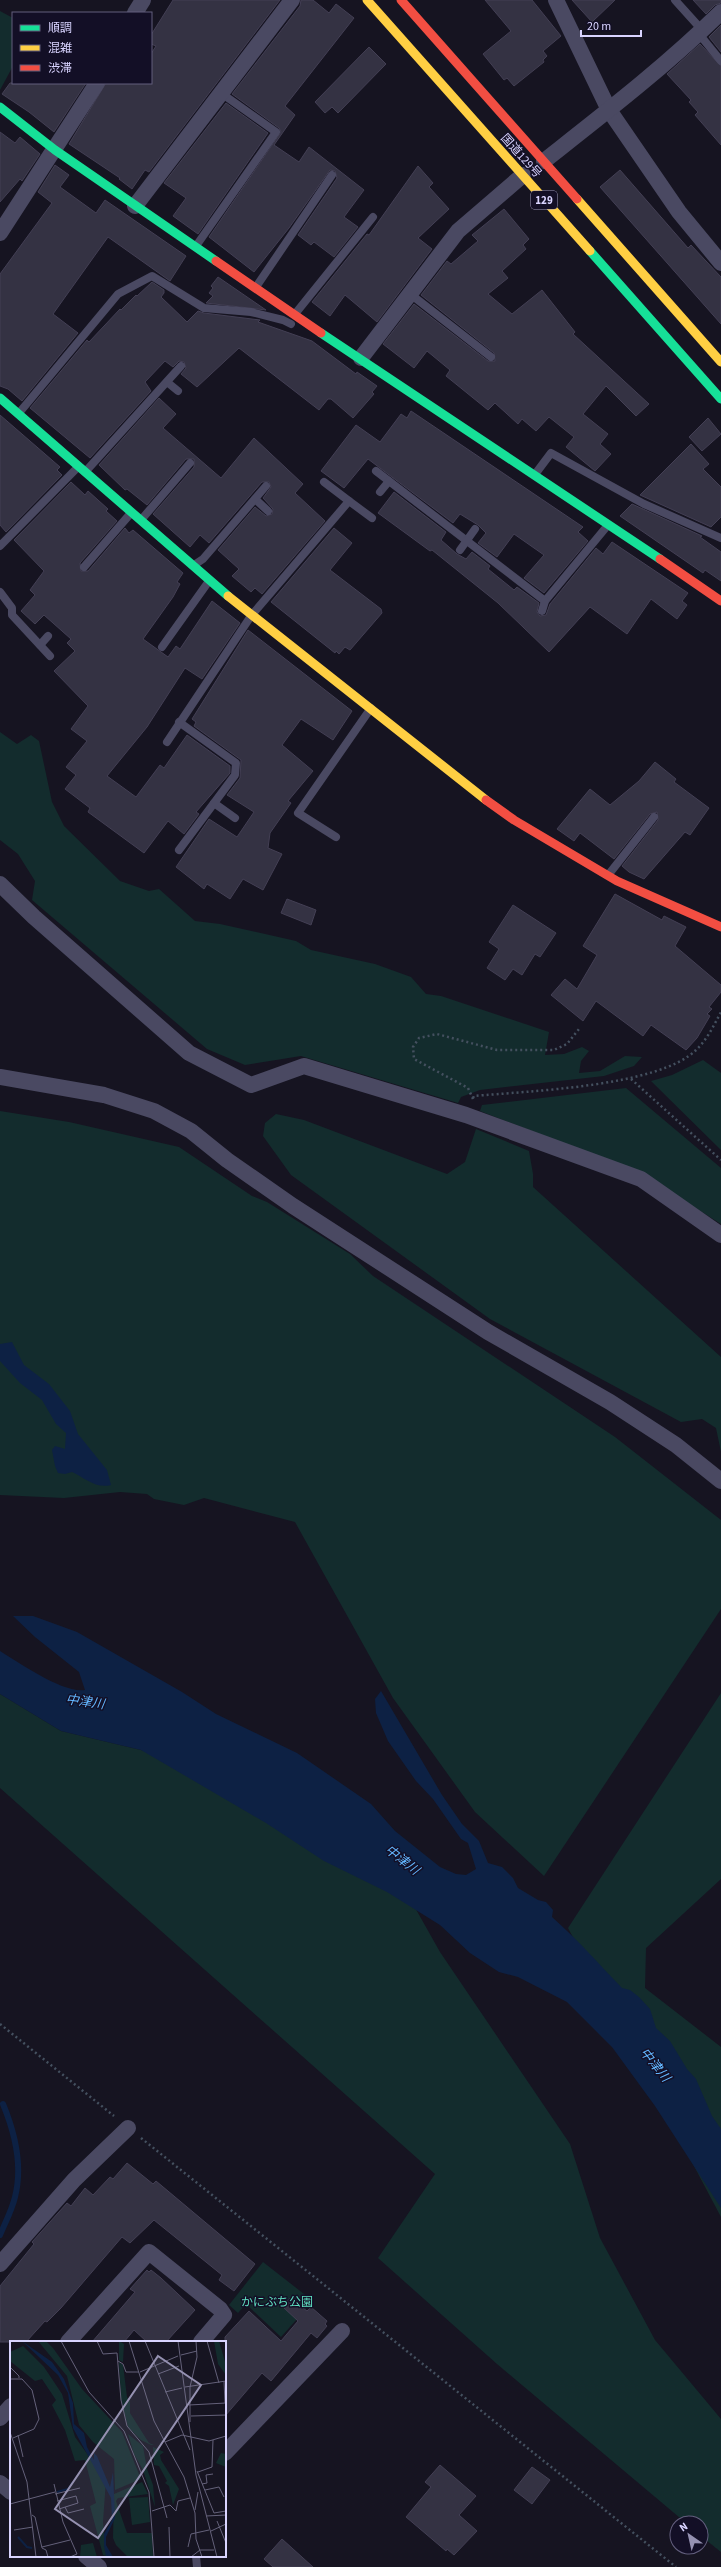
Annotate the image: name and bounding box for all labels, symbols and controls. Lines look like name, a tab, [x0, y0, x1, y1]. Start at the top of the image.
legend	[12, 12, 152, 84]
scale bar	[581, 12, 641, 38]
text: 20 m	[587, 18, 611, 35]
text: 順調	[48, 20, 72, 37]
text: 混雑	[48, 40, 72, 57]
text: 渋滞	[48, 60, 72, 77]
street label: 国道129号	[497, 130, 545, 182]
road number: 129	[531, 191, 557, 209]
water label: 中津川	[64, 1690, 108, 1714]
water label: 中津川	[381, 1841, 424, 1880]
water label: 中津川	[636, 2044, 676, 2087]
park label: かにぶち公園	[241, 2294, 313, 2311]
inset map	[10, 2341, 226, 2557]
north arrow	[669, 2515, 709, 2555]
text: N	[676, 2519, 691, 2535]

